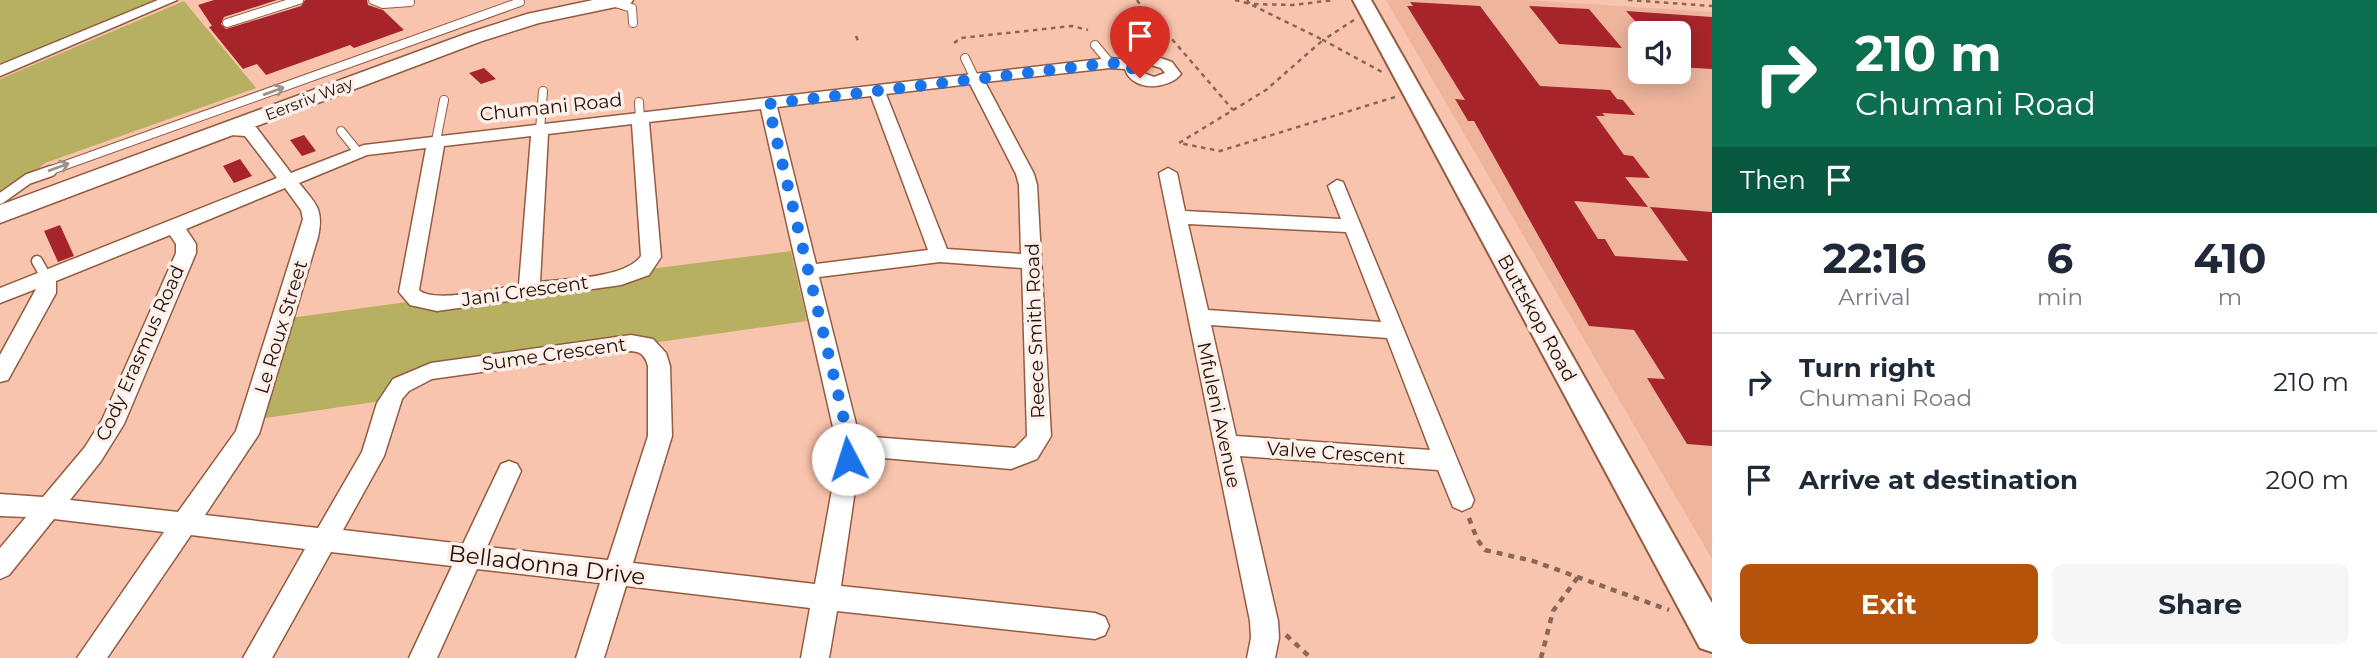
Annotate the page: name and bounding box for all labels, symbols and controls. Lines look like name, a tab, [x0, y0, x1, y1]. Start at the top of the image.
pin	[1110, 6, 1170, 78]
icon: arrive	[1121, 17, 1159, 55]
map controls	[1628, 21, 1691, 84]
button: sound	[1628, 21, 1691, 84]
text: 210 m	[1855, 24, 2002, 83]
icon: right	[1740, 28, 1831, 119]
street label: Eersriv Way	[262, 73, 356, 124]
one-way arrow	[262, 83, 284, 96]
text: Chumani Road	[1855, 84, 2096, 123]
street label: Chumani Road	[479, 88, 623, 126]
one-way arrow	[48, 160, 70, 172]
icon: arrive	[1820, 161, 1858, 199]
text: Then	[1740, 164, 1806, 196]
text: 22:16	[1823, 232, 1926, 284]
text: 6	[2047, 232, 2073, 284]
text: 410	[2194, 232, 2266, 284]
street label: Reece Smith Road	[1020, 243, 1050, 419]
street label: Buttskop Road	[1493, 250, 1581, 386]
street label: Le Roux Street	[250, 257, 312, 397]
street label: Cody Erasmus Road	[91, 262, 189, 444]
street label: Jani Crescent	[459, 271, 590, 311]
text: Arrival	[1838, 283, 1911, 311]
text: min	[2037, 283, 2083, 311]
text: m	[2218, 283, 2242, 311]
street label: Sume Crescent	[480, 332, 628, 375]
street label: Mfuleni Avenue	[1192, 340, 1246, 490]
text: Turn right	[1799, 352, 1935, 384]
icon: right	[1740, 363, 1778, 401]
text: 210 m	[2273, 366, 2349, 398]
text: Chumani Road	[1799, 384, 1972, 412]
position arrow	[811, 422, 885, 496]
street label: Valve Crescent	[1266, 437, 1406, 469]
icon: arrive	[1740, 461, 1778, 499]
text: Arrive at destination	[1799, 464, 2078, 496]
text: 200 m	[2265, 464, 2349, 496]
street label: Belladonna Drive	[447, 539, 647, 591]
button: Exit	[1740, 564, 2038, 644]
button: Share	[2052, 564, 2349, 644]

